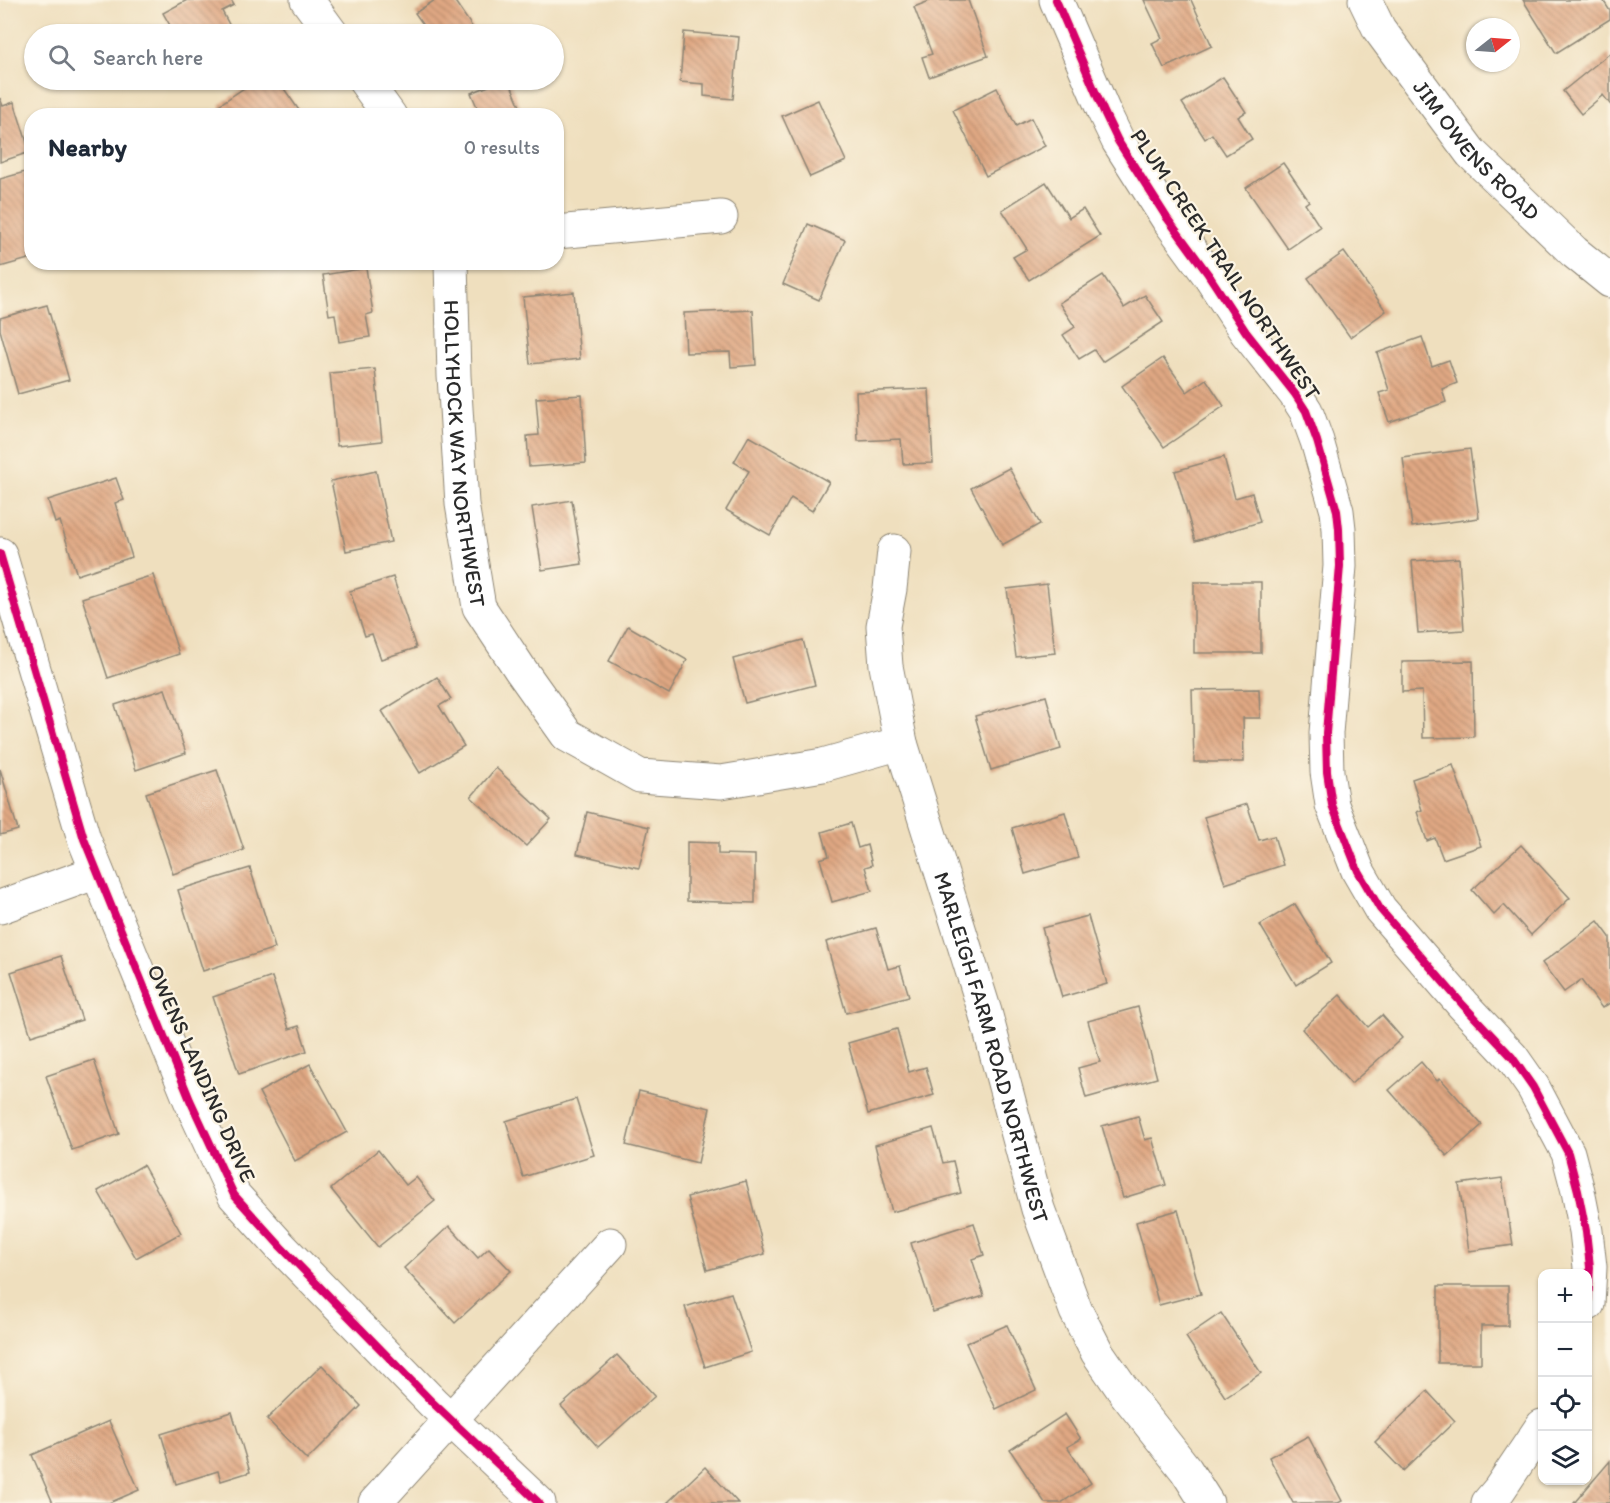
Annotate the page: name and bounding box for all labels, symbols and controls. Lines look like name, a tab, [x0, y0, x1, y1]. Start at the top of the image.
north arrow	[1466, 18, 1520, 72]
search box	[24, 24, 564, 90]
icon: search	[45, 41, 78, 74]
text: Search here	[93, 44, 203, 71]
street label: JIM OWENS ROAD	[1407, 74, 1546, 226]
street label: PLUM CREEK TRAIL NORTHWEST	[1125, 124, 1327, 405]
text: Nearby	[48, 131, 127, 163]
text: 0 results	[464, 135, 540, 159]
street label: HOLLYHOCK WAY NORTHWEST	[438, 299, 492, 610]
street label: MARLEIGH FARM ROAD NORTHWEST	[928, 868, 1055, 1228]
street label: OWENS LANDING DRIVE	[141, 960, 262, 1186]
map controls	[1538, 1269, 1592, 1485]
button: +	[1538, 1269, 1592, 1323]
button: −	[1538, 1323, 1592, 1377]
button: locate	[1538, 1377, 1592, 1431]
button: layers	[1538, 1431, 1592, 1485]

